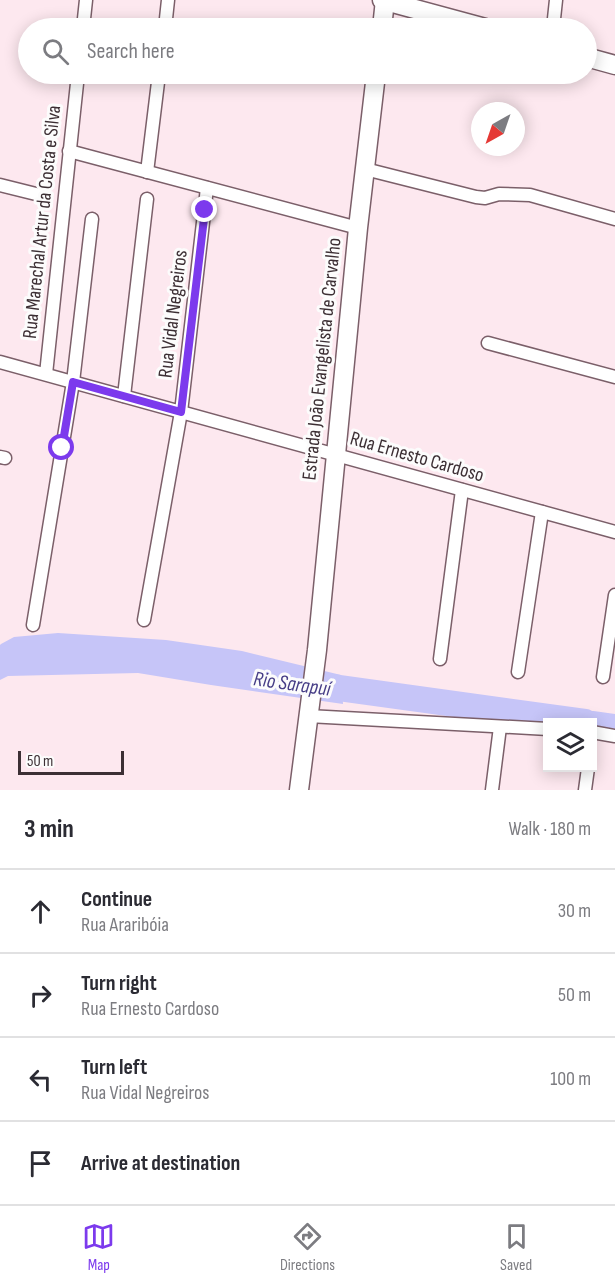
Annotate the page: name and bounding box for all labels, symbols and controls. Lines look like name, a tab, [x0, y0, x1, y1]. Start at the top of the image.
search box	[18, 18, 597, 84]
icon: search	[39, 35, 72, 68]
text: Search here	[87, 38, 174, 65]
north arrow	[471, 102, 525, 156]
street label: Rua Marechal Artur da Costa e Silva	[18, 104, 66, 340]
route end	[191, 196, 217, 222]
street label: Estrada João Evangelista de Carvalho	[297, 237, 347, 481]
street label: Rua Vidal Negreiros	[153, 249, 193, 379]
street label: Rua Ernesto Cardoso	[347, 426, 487, 488]
route start	[48, 434, 74, 460]
water label: Rio Sarapuí	[252, 666, 334, 702]
map controls	[543, 718, 597, 772]
button: layers	[543, 718, 597, 772]
scale bar	[18, 748, 124, 776]
text: 50 m	[27, 752, 53, 771]
text: 3 min	[24, 814, 74, 845]
text: Walk · 180 m	[508, 817, 591, 841]
text: Continue	[81, 886, 152, 913]
icon: ahead	[24, 895, 57, 928]
text: 30 m	[558, 899, 591, 923]
text: Rua Araribóia	[81, 913, 169, 937]
text: Turn right	[81, 970, 157, 997]
icon: right	[24, 979, 57, 1012]
text: 50 m	[558, 983, 591, 1007]
text: Rua Ernesto Cardoso	[81, 997, 219, 1021]
text: Turn left	[81, 1054, 147, 1081]
icon: left	[24, 1063, 57, 1096]
text: 100 m	[550, 1067, 591, 1091]
text: Rua Vidal Negreiros	[81, 1081, 209, 1105]
icon: arrive	[24, 1147, 57, 1180]
text: Arrive at destination	[81, 1150, 240, 1177]
tab: Map	[82, 1220, 115, 1275]
tab: Directions	[280, 1220, 335, 1275]
tab: Saved	[500, 1220, 533, 1275]

